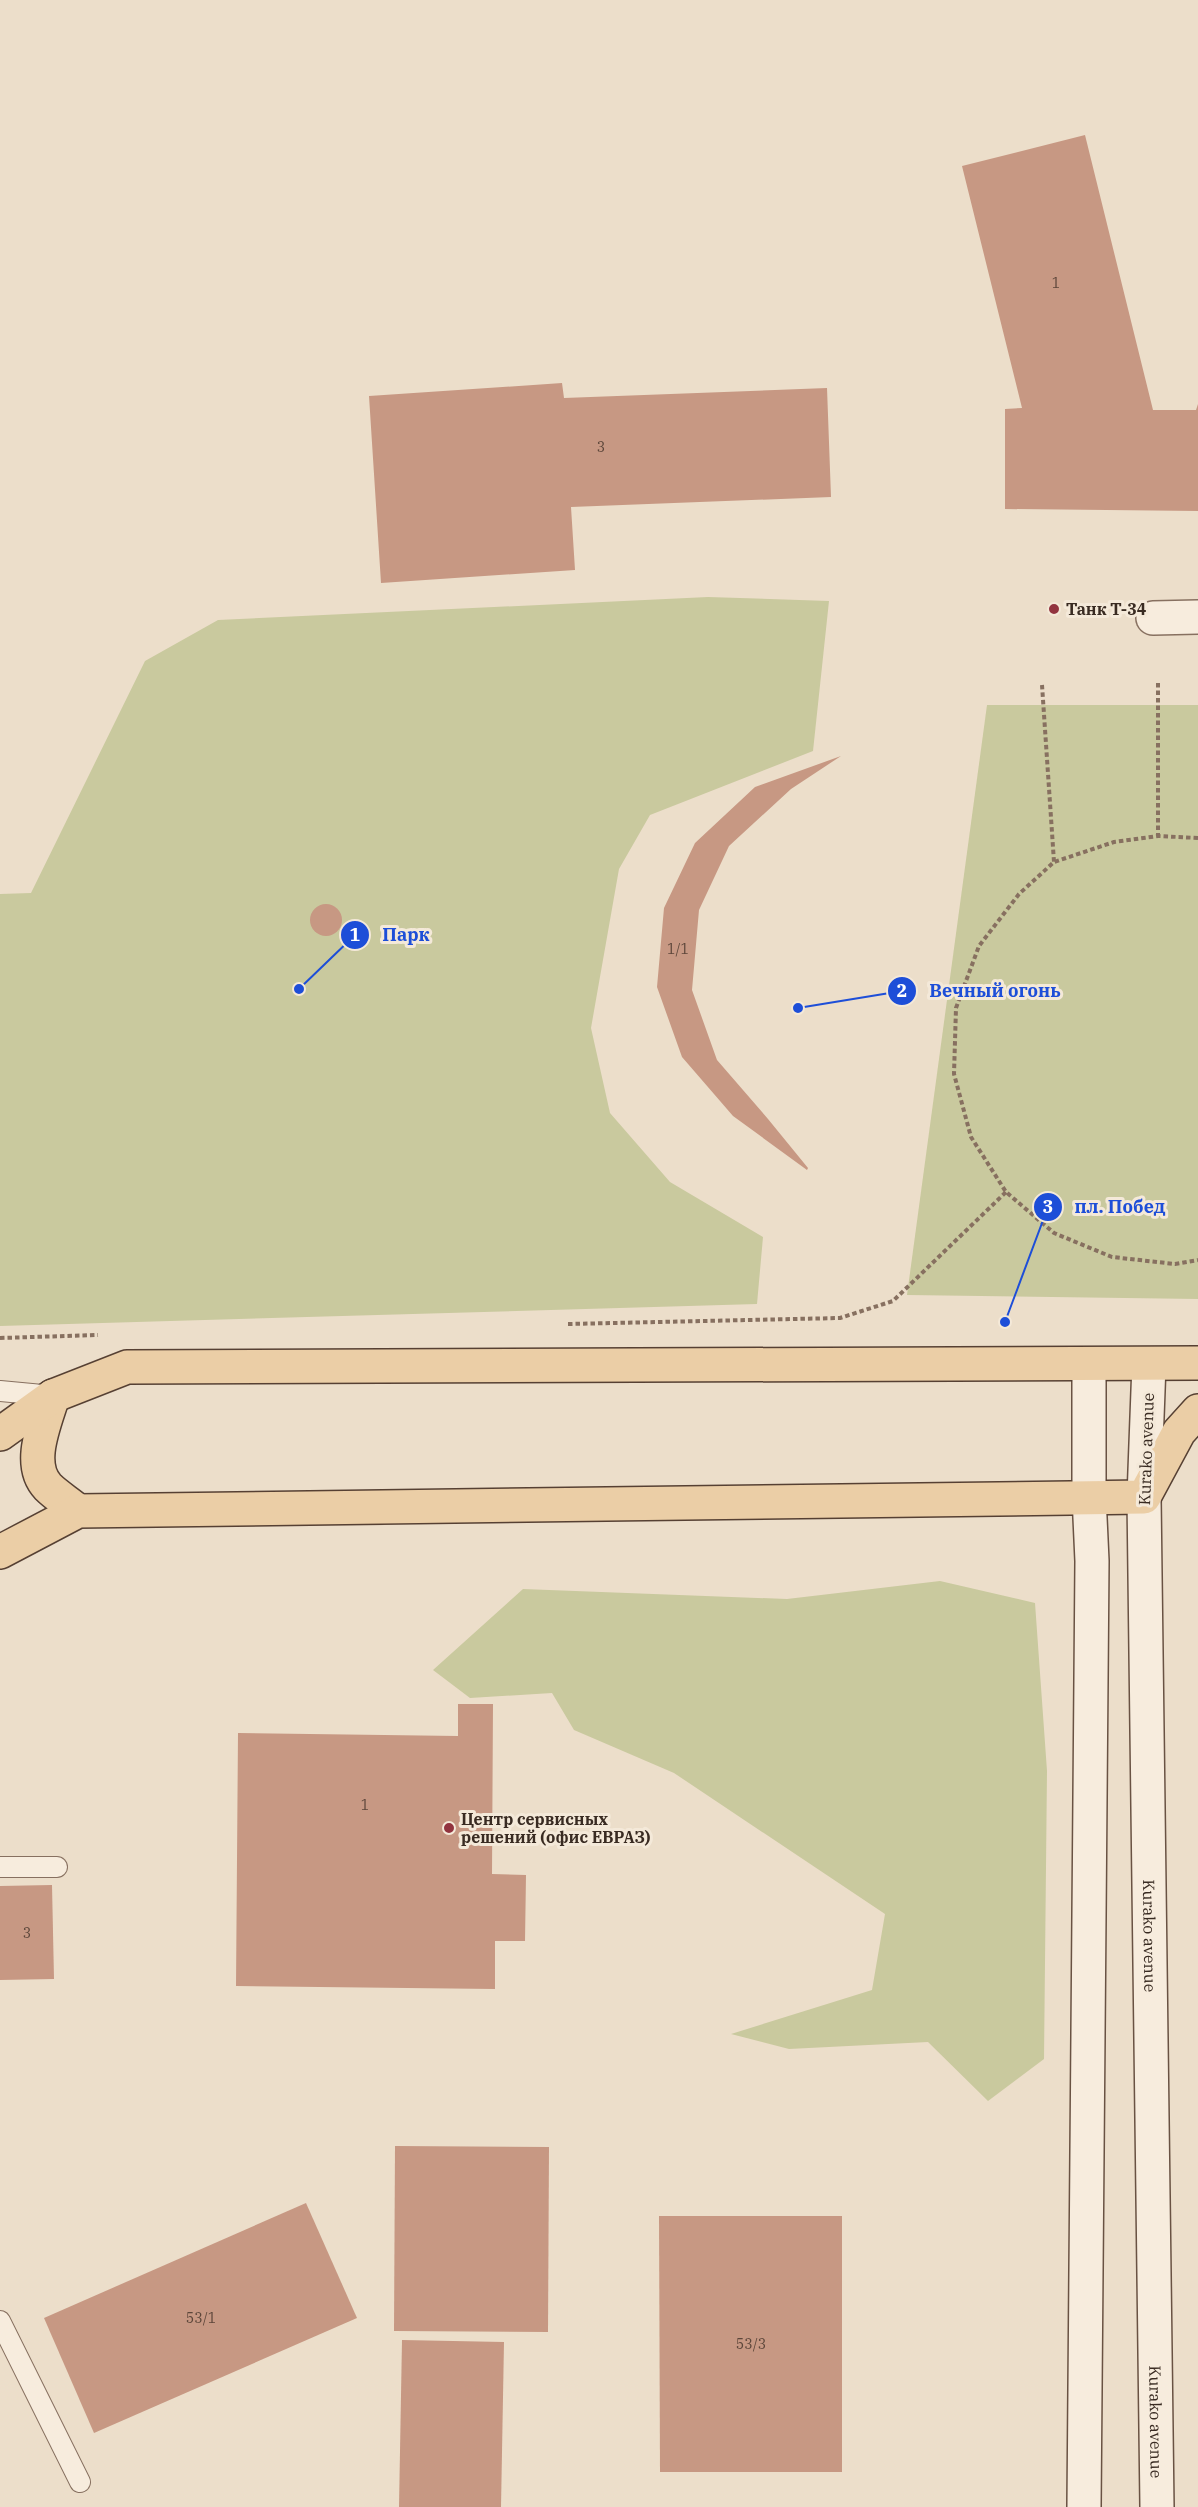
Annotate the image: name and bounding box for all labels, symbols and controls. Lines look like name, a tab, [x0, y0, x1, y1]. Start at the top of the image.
house number: 1	[1052, 274, 1060, 292]
house number: 3	[597, 438, 605, 456]
place label: Танк Т-34	[1066, 599, 1147, 619]
marker: Танк Т-34	[1047, 602, 1061, 616]
callout: Парк	[340, 917, 442, 953]
text: 1	[350, 923, 361, 946]
text: Парк	[382, 923, 430, 946]
house number: 1/1	[667, 940, 689, 958]
callout: Вечный огонь	[887, 973, 1073, 1009]
text: 2	[897, 979, 907, 1002]
text: Вечный огонь	[929, 979, 1061, 1002]
callout: пл. Побед	[1033, 1189, 1178, 1225]
text: 3	[1043, 1195, 1053, 1218]
text: пл. Побед	[1075, 1195, 1166, 1218]
street label: Kurako avenue	[1134, 1392, 1158, 1506]
house number: 1	[361, 1796, 369, 1814]
place label: Центр сервисных решений (офис ЕВРАЗ)	[461, 1809, 651, 1847]
marker: Центр сервисных решений (офис ЕВРАЗ)	[442, 1821, 456, 1835]
street label: Kurako avenue	[1139, 1879, 1160, 1992]
house number: 3	[23, 1924, 31, 1942]
house number: 53/1	[186, 2309, 216, 2327]
house number: 53/3	[736, 2335, 766, 2353]
street label: Kurako avenue	[1145, 2365, 1167, 2478]

